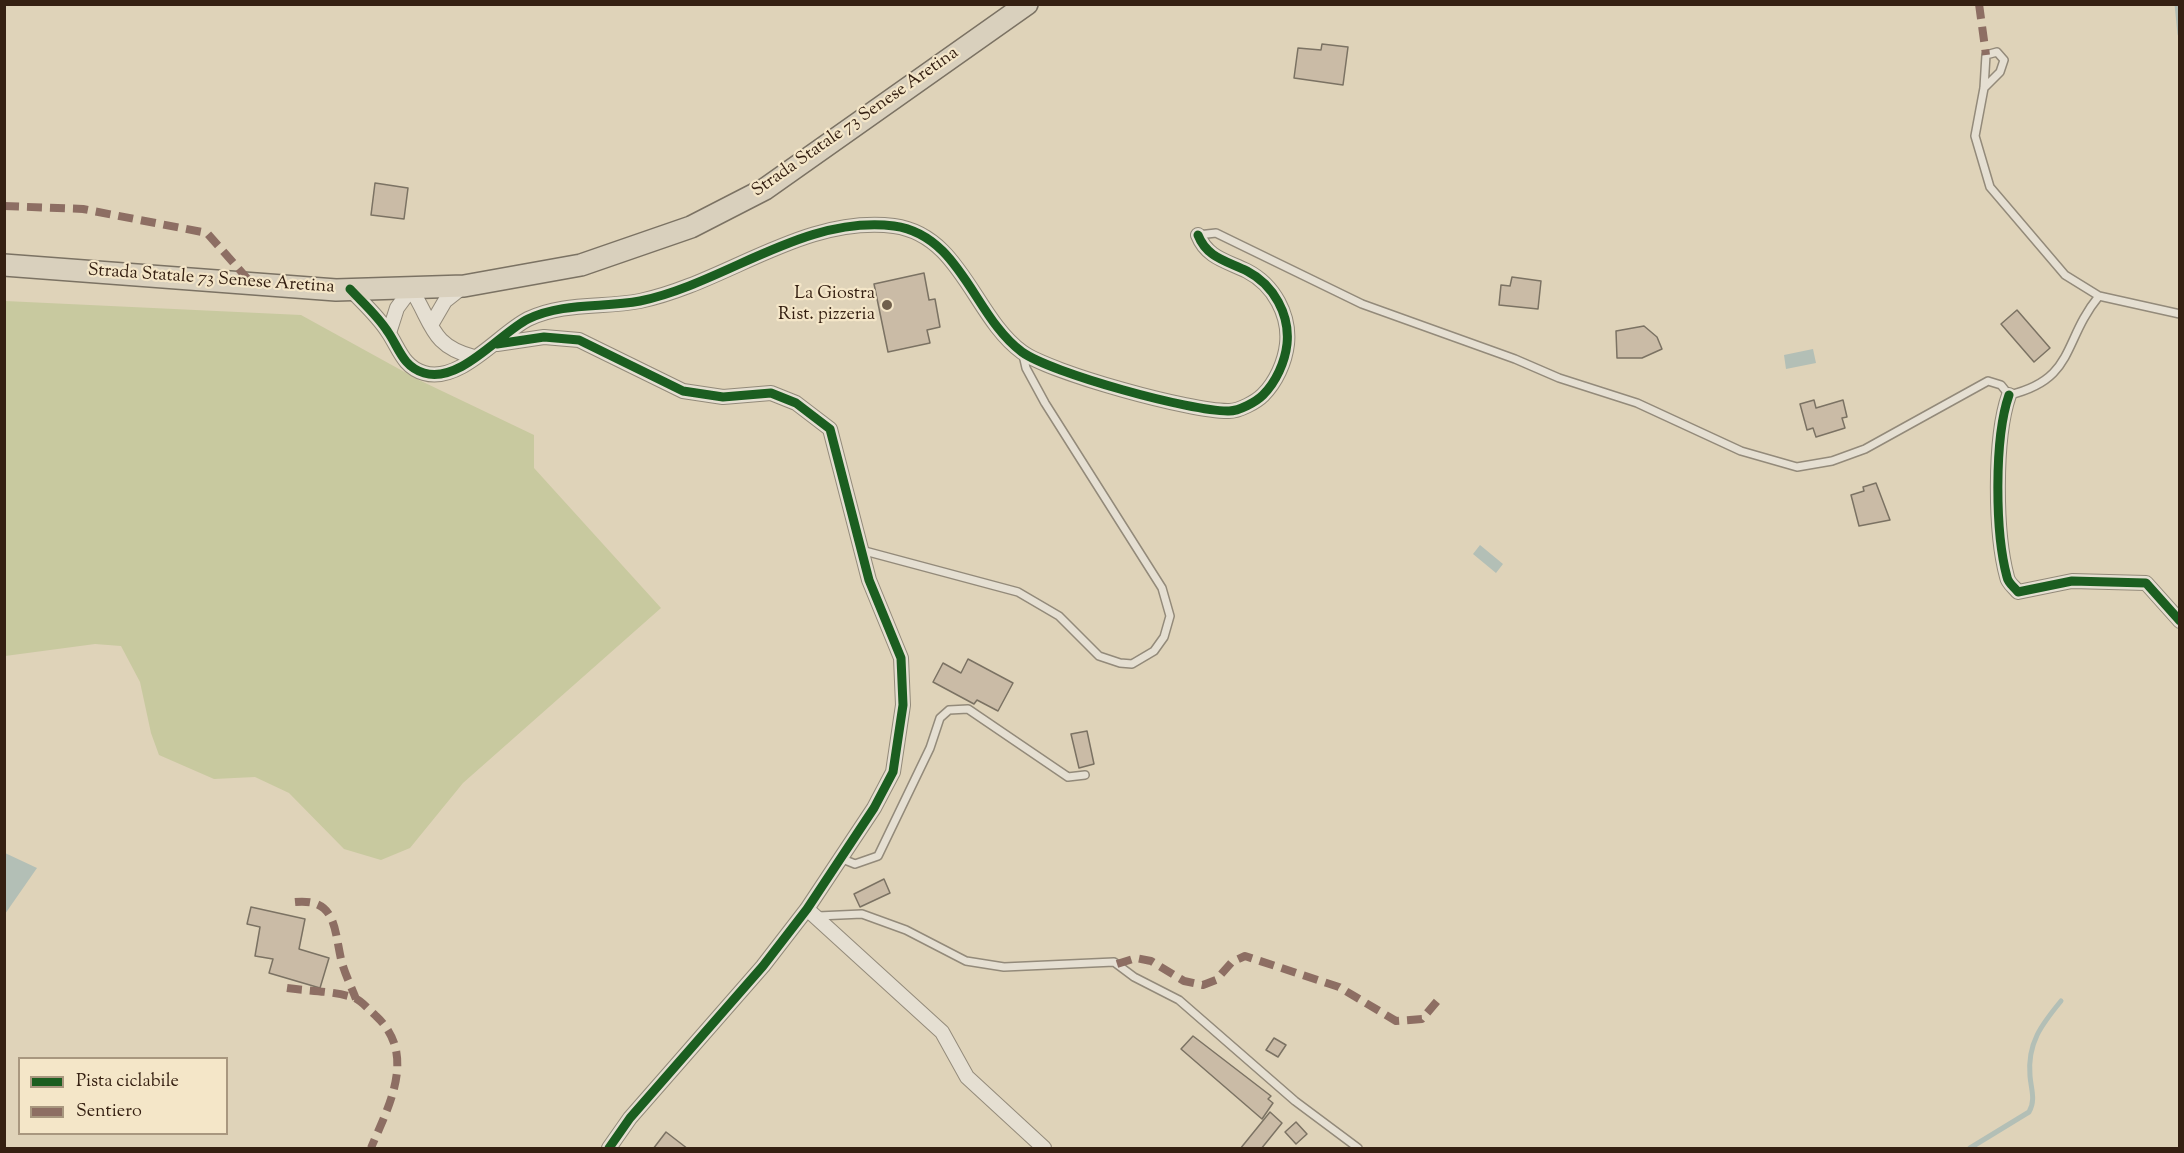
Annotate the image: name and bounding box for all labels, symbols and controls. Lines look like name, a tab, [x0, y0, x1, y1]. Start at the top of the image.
street label: Strada Statale 73 Senese Aretina	[748, 43, 964, 203]
street label: Strada Statale 73 Senese Aretina	[87, 261, 335, 299]
place label: La Giostra Rist. pizzeria	[778, 284, 875, 326]
marker: La Giostra Rist. pizzeria	[880, 298, 894, 312]
legend	[18, 1057, 228, 1135]
text: Pista ciclabile	[76, 1069, 179, 1095]
text: Sentiero	[76, 1099, 142, 1125]

